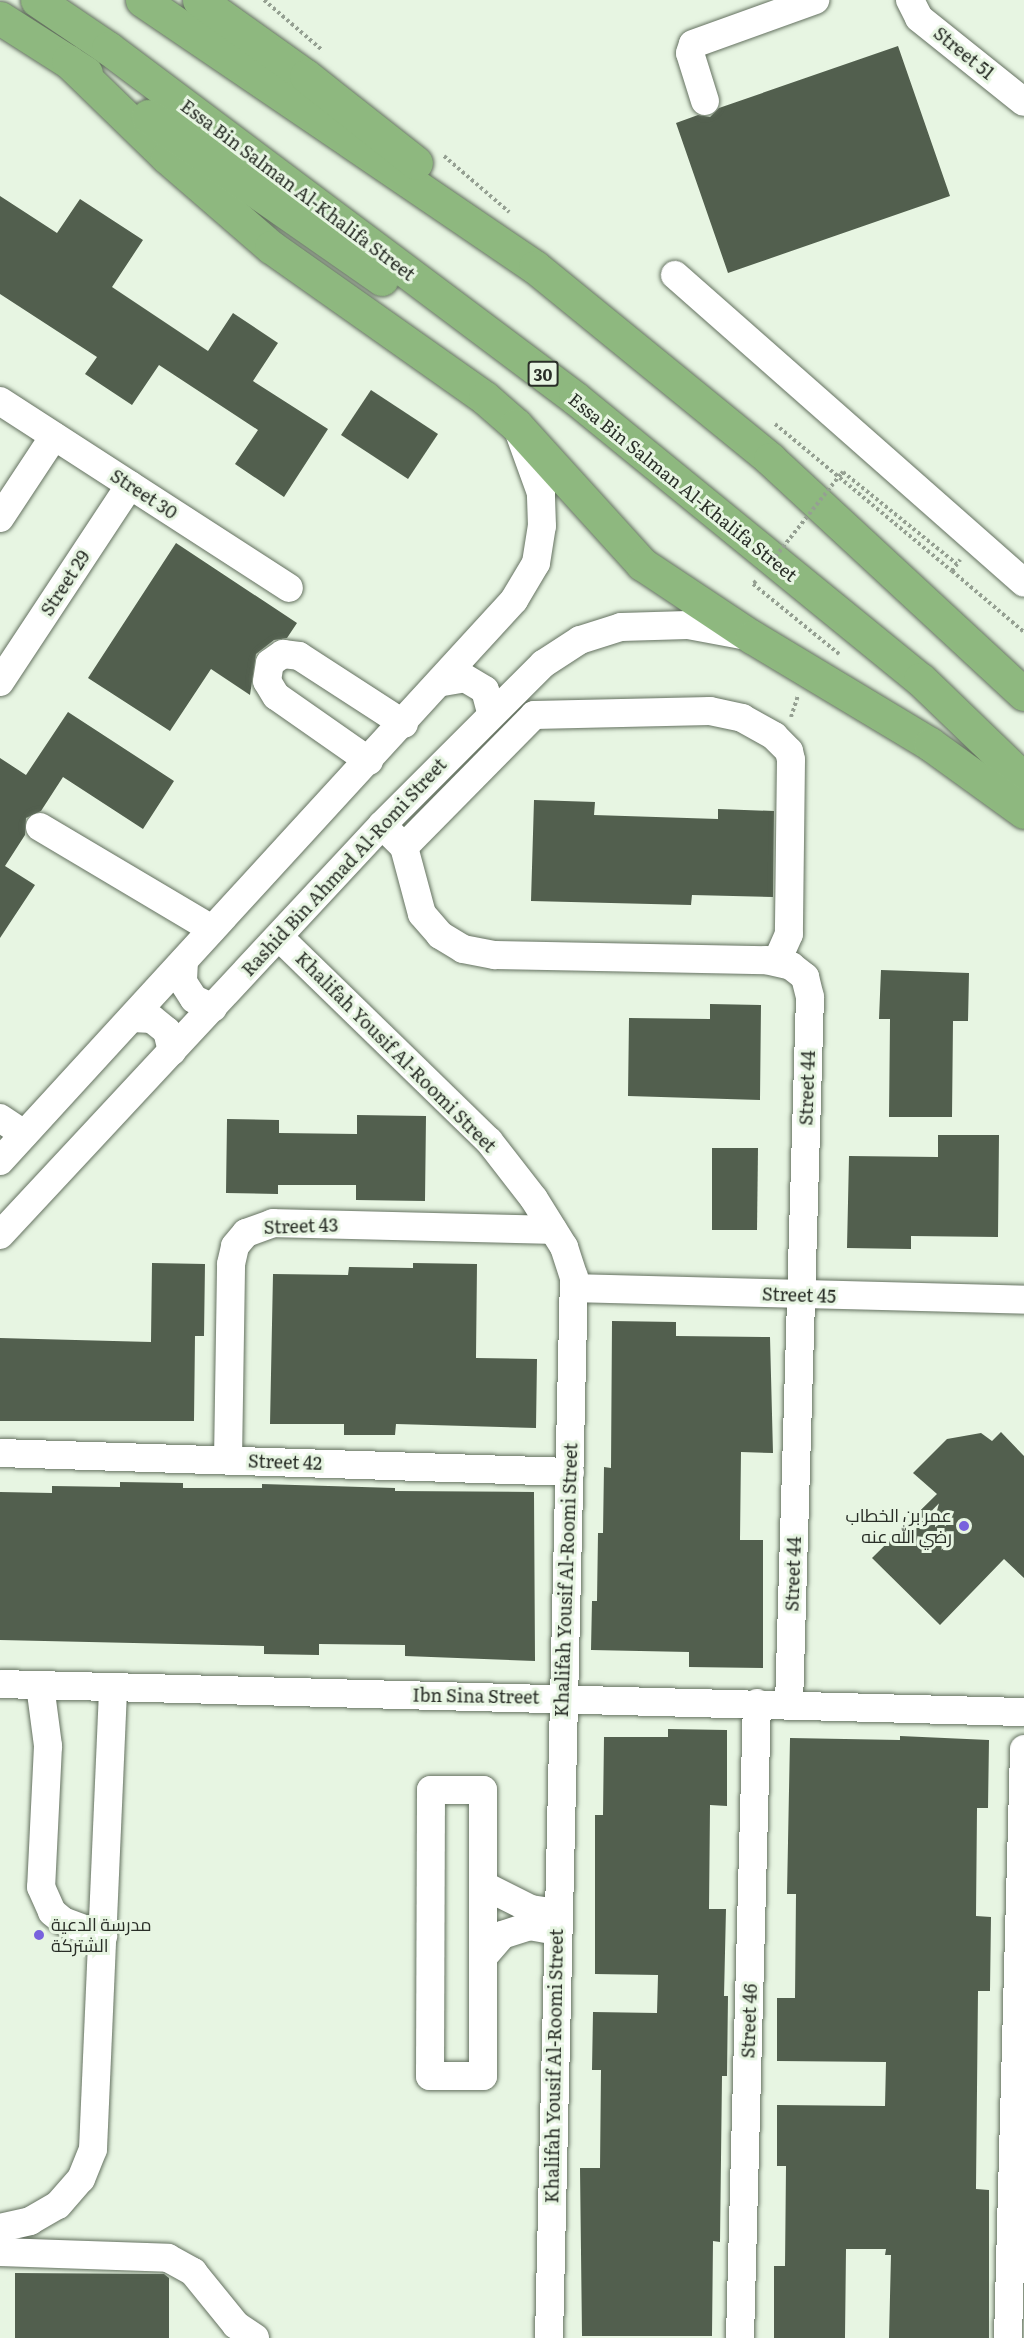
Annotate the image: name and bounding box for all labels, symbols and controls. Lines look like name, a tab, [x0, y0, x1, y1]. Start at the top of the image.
street label: Street 51	[929, 22, 999, 84]
street label: Essa Bin Salman Al-Khalifa Street	[177, 95, 419, 285]
road number: 30	[526, 361, 560, 387]
street label: Essa Bin Salman Al-Khalifa Street	[564, 388, 802, 586]
street label: Street 30	[107, 464, 181, 524]
street label: Street 29	[36, 546, 94, 620]
street label: Rashid Bin Ahmad Al-Romi Street	[237, 754, 451, 980]
street label: Khalifah Yousif Al-Roomi Street	[291, 947, 501, 1157]
street label: Street 44	[795, 1050, 819, 1126]
street label: Street 43	[263, 1214, 339, 1238]
street label: Street 45	[762, 1283, 836, 1307]
street label: Khalifah Yousif Al-Roomi Street	[550, 1442, 582, 1718]
street label: Street 42	[248, 1450, 322, 1474]
place label: عمر بن الخطاب رضي الله عنه	[846, 1505, 952, 1547]
marker: عمر بن الخطاب رضي الله عنه	[957, 1519, 971, 1533]
street label: Street 44	[781, 1536, 805, 1612]
street label: Ibn Sina Street	[412, 1684, 540, 1708]
place label: مدرسة الدعية الشتركة	[51, 1914, 152, 1956]
marker: مدرسة الدعية الشتركة	[32, 1928, 46, 1942]
street label: Khalifah Yousif Al-Roomi Street	[541, 1929, 567, 2203]
street label: Street 46	[737, 1983, 761, 2059]

